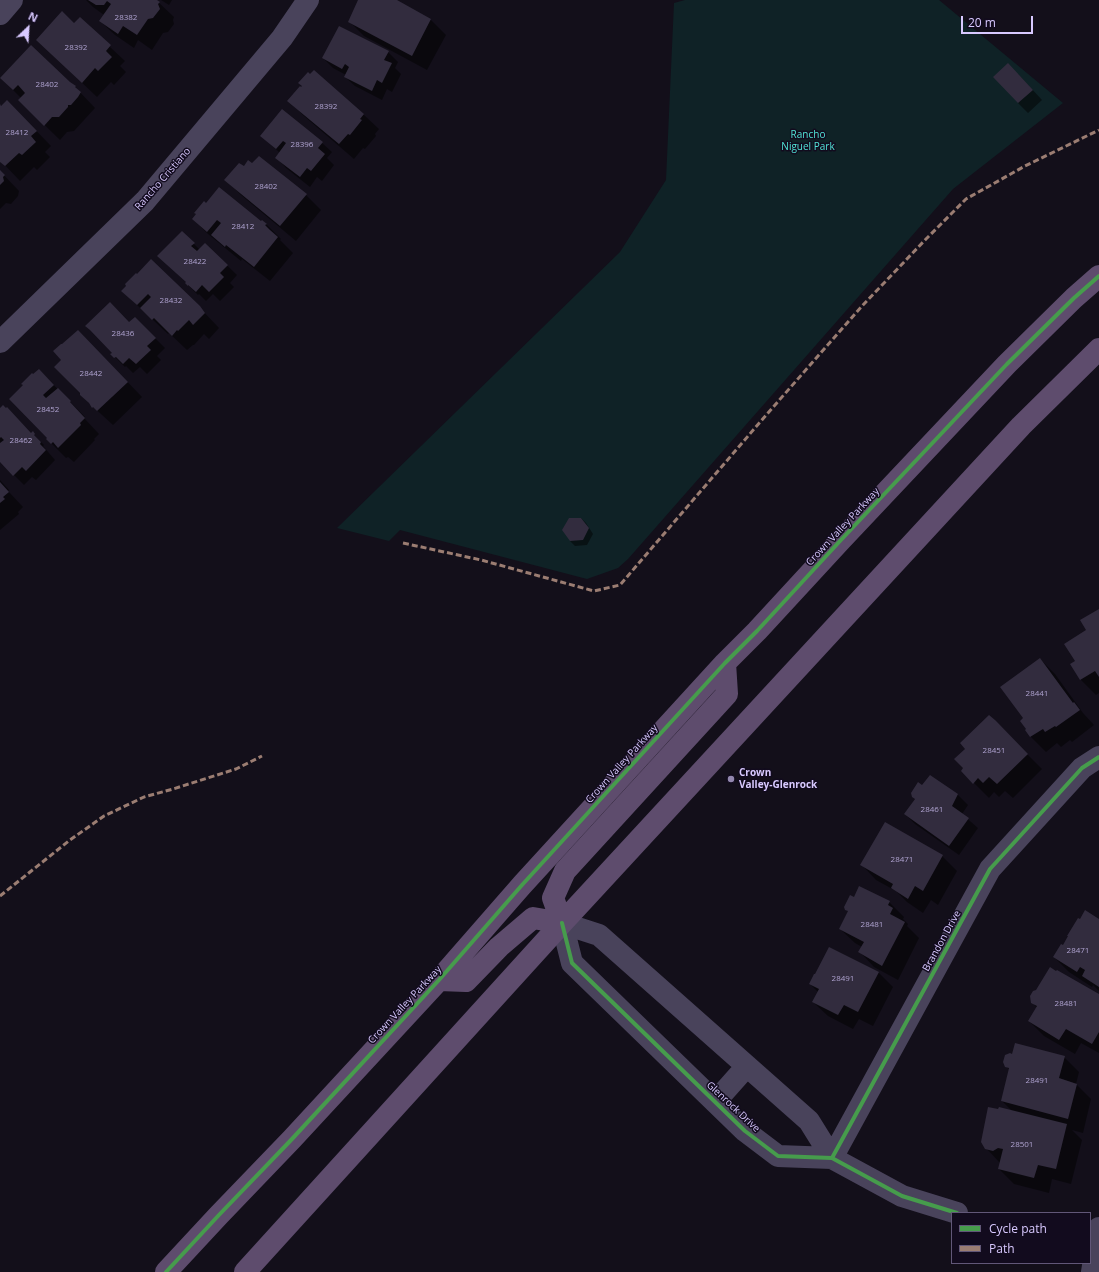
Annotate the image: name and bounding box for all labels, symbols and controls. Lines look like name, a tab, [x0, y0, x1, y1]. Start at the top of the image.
north arrow	[8, 8, 48, 48]
text: N	[26, 8, 41, 25]
scale bar	[963, 8, 1035, 34]
house number: 28382	[115, 13, 137, 23]
text: 20 m	[968, 14, 996, 31]
house number: 28392	[65, 43, 87, 53]
house number: 28402	[36, 80, 58, 90]
house number: 28392	[315, 102, 337, 112]
house number: 28412	[6, 128, 28, 138]
park label: Rancho Niguel Park	[781, 129, 835, 152]
house number: 28396	[291, 140, 313, 150]
street label: Rancho Cristiano	[133, 145, 193, 213]
house number: 28402	[255, 182, 277, 192]
house number: 28412	[232, 222, 254, 232]
house number: 28422	[184, 257, 206, 267]
house number: 28432	[160, 296, 182, 306]
house number: 28436	[112, 329, 134, 339]
house number: 28442	[80, 369, 102, 379]
house number: 28452	[37, 405, 59, 415]
house number: 28462	[10, 436, 32, 446]
street label: Crown Valley Parkway	[804, 486, 882, 568]
house number: 28441	[1026, 689, 1048, 699]
street label: Crown Valley Parkway	[583, 722, 661, 806]
house number: 28451	[983, 746, 1005, 756]
place label: Crown Valley-Glenrock	[739, 767, 817, 790]
marker: Crown Valley-Glenrock	[726, 774, 736, 784]
house number: 28461	[921, 805, 943, 815]
house number: 28471	[891, 855, 913, 865]
street label: Brandon Drive	[920, 909, 964, 973]
house number: 28481	[861, 920, 883, 930]
house number: 28471	[1067, 946, 1089, 956]
street label: Crown Valley Parkway	[366, 964, 444, 1046]
house number: 28491	[832, 974, 854, 984]
house number: 28481	[1055, 999, 1077, 1009]
house number: 28491	[1026, 1076, 1048, 1086]
street label: Glenrock Drive	[704, 1079, 762, 1135]
house number: 28501	[1011, 1140, 1033, 1150]
legend	[951, 1212, 1091, 1264]
text: Cycle path	[989, 1220, 1047, 1237]
text: Path	[989, 1240, 1015, 1257]

